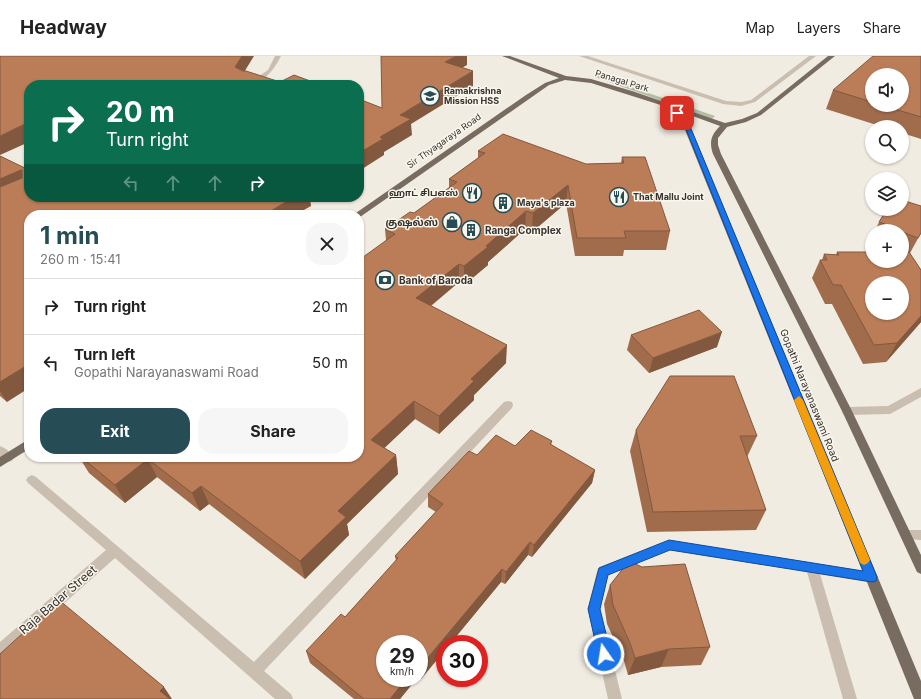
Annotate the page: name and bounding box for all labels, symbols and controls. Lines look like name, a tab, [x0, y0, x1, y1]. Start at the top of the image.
text: Headway	[20, 16, 107, 39]
text: Map	[746, 19, 775, 36]
text: Layers	[797, 19, 841, 36]
text: Share	[863, 19, 901, 36]
street label: Panagal Park	[594, 67, 650, 94]
map controls	[865, 68, 909, 320]
button: sound	[865, 68, 909, 112]
school or university icon: Ramakrishna Mission HSS	[419, 85, 441, 107]
place label: Ramakrishna Mission HSS	[444, 85, 501, 106]
text: 20 m	[106, 95, 175, 129]
icon: right	[40, 96, 92, 148]
pin	[660, 96, 694, 130]
icon: arrive	[666, 102, 688, 124]
street label: Sir Thyagaraya Road	[404, 111, 483, 170]
button: search	[865, 120, 909, 164]
text: Turn right	[106, 129, 189, 150]
icon: left	[120, 172, 142, 194]
icon: ahead	[162, 172, 184, 194]
icon: ahead	[204, 172, 226, 194]
icon: right	[246, 172, 268, 194]
button: layers	[865, 172, 909, 216]
restaurant icon: ஹாட் சிபஎஸ்	[461, 182, 483, 204]
restaurant icon: That Mallu Joint	[608, 186, 630, 208]
place label: ஹாட் சிபஎஸ்	[389, 187, 458, 199]
place label: That Mallu Joint	[633, 191, 704, 202]
building icon: Maya's plaza	[492, 192, 514, 214]
place label: Maya's plaza	[517, 197, 575, 208]
shop icon: குஷல்ஸ்	[441, 211, 463, 233]
place label: குஷல்ஸ்	[386, 216, 438, 230]
building icon: Ranga Complex	[460, 219, 482, 241]
text: 1 min	[40, 221, 99, 250]
button: close	[306, 223, 348, 265]
place label: Ranga Complex	[485, 224, 561, 237]
button: +	[865, 224, 909, 268]
text: 260 m · 15:41	[40, 251, 121, 267]
bank icon: Bank of Baroda	[374, 269, 396, 291]
place label: Bank of Baroda	[399, 274, 473, 286]
button: −	[865, 276, 909, 320]
icon: right	[40, 296, 62, 318]
text: Turn right	[74, 297, 146, 316]
text: 20 m	[312, 297, 348, 316]
street label: Gopathi Narayanaswami Road	[778, 327, 842, 463]
text: Turn left	[74, 345, 135, 364]
icon: left	[40, 352, 62, 374]
text: 50 m	[312, 353, 348, 372]
text: Gopathi Narayanaswami Road	[74, 364, 259, 380]
button: Exit	[40, 408, 190, 454]
button: Share	[198, 408, 348, 454]
street label: Raja Badar Street	[16, 562, 100, 637]
position arrow	[583, 633, 625, 675]
speed limit sign: 30	[436, 635, 488, 687]
text: 29	[389, 644, 415, 668]
text: km/h	[390, 665, 414, 677]

